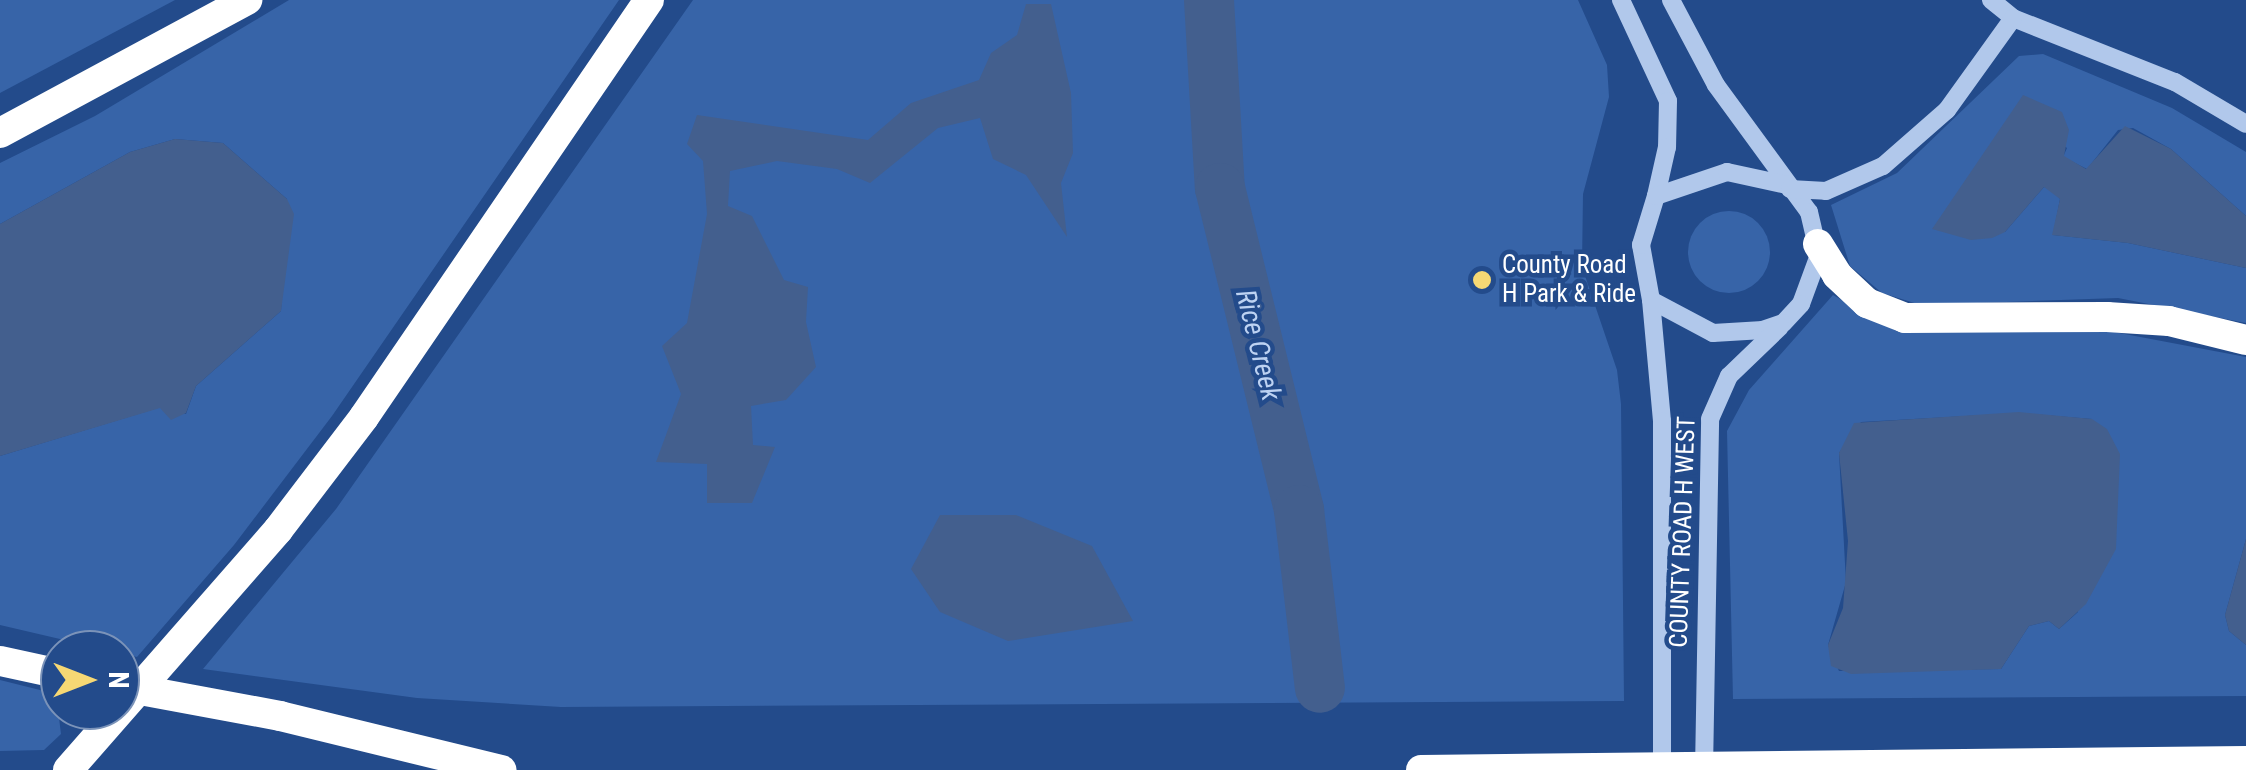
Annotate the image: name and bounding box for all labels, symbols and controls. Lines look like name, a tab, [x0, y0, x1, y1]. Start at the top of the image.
place label: County Road H Park & Ride	[1502, 251, 1636, 310]
marker: County Road H Park & Ride	[1471, 269, 1493, 291]
water label: Rice Creek	[1228, 286, 1288, 404]
street label: COUNTY ROAD H WEST	[1664, 416, 1702, 648]
north arrow	[40, 630, 140, 730]
text: N	[102, 671, 135, 689]

